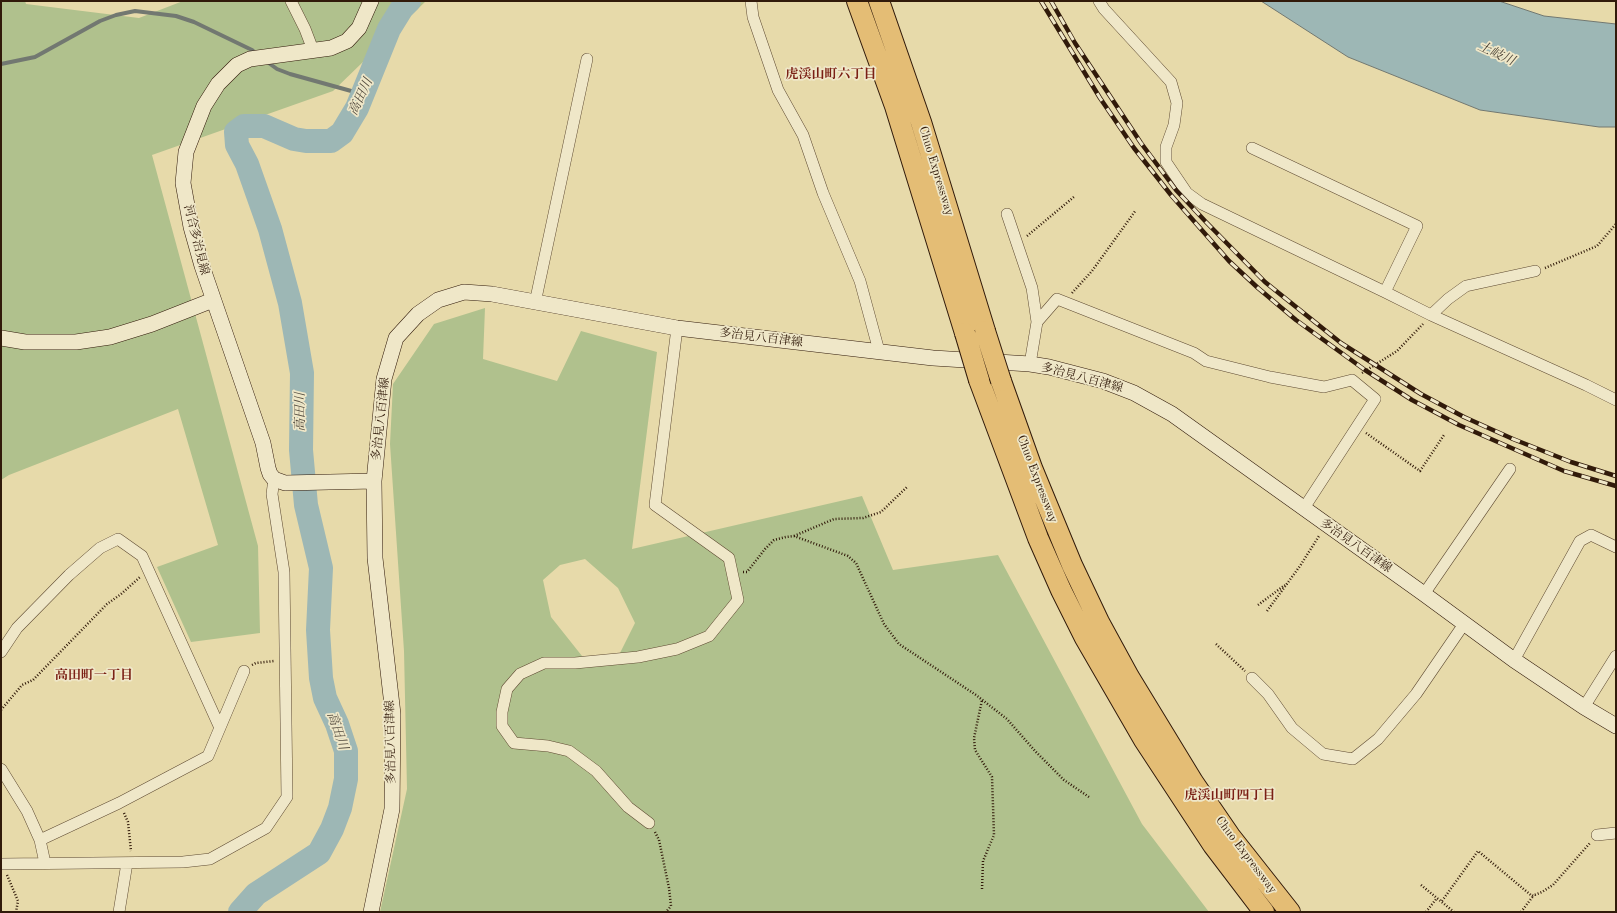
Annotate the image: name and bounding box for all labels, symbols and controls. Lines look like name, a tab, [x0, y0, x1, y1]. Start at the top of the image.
water label: 土岐川	[1475, 39, 1517, 69]
district label: 虎渓山町六丁目	[786, 67, 876, 83]
water label: 高田川	[346, 76, 376, 118]
street label: Chuo Expressway	[916, 124, 956, 218]
street label: 河合多治見線	[180, 203, 212, 277]
street label: 多治見八百津線	[718, 326, 804, 350]
street label: 多治見八百津線	[1040, 360, 1124, 396]
street label: 多治見八百津線	[369, 376, 393, 462]
water label: 高田川	[293, 393, 309, 431]
street label: Chuo Expressway	[1014, 433, 1060, 525]
street label: 多治見八百津線	[1317, 516, 1395, 576]
district label: 高田町一丁目	[55, 668, 133, 684]
street label: 多治見八百津線	[383, 700, 399, 784]
water label: 高田川	[323, 710, 351, 752]
district label: 虎渓山町四丁目	[1185, 788, 1275, 804]
street label: Chuo Expressway	[1212, 814, 1280, 896]

